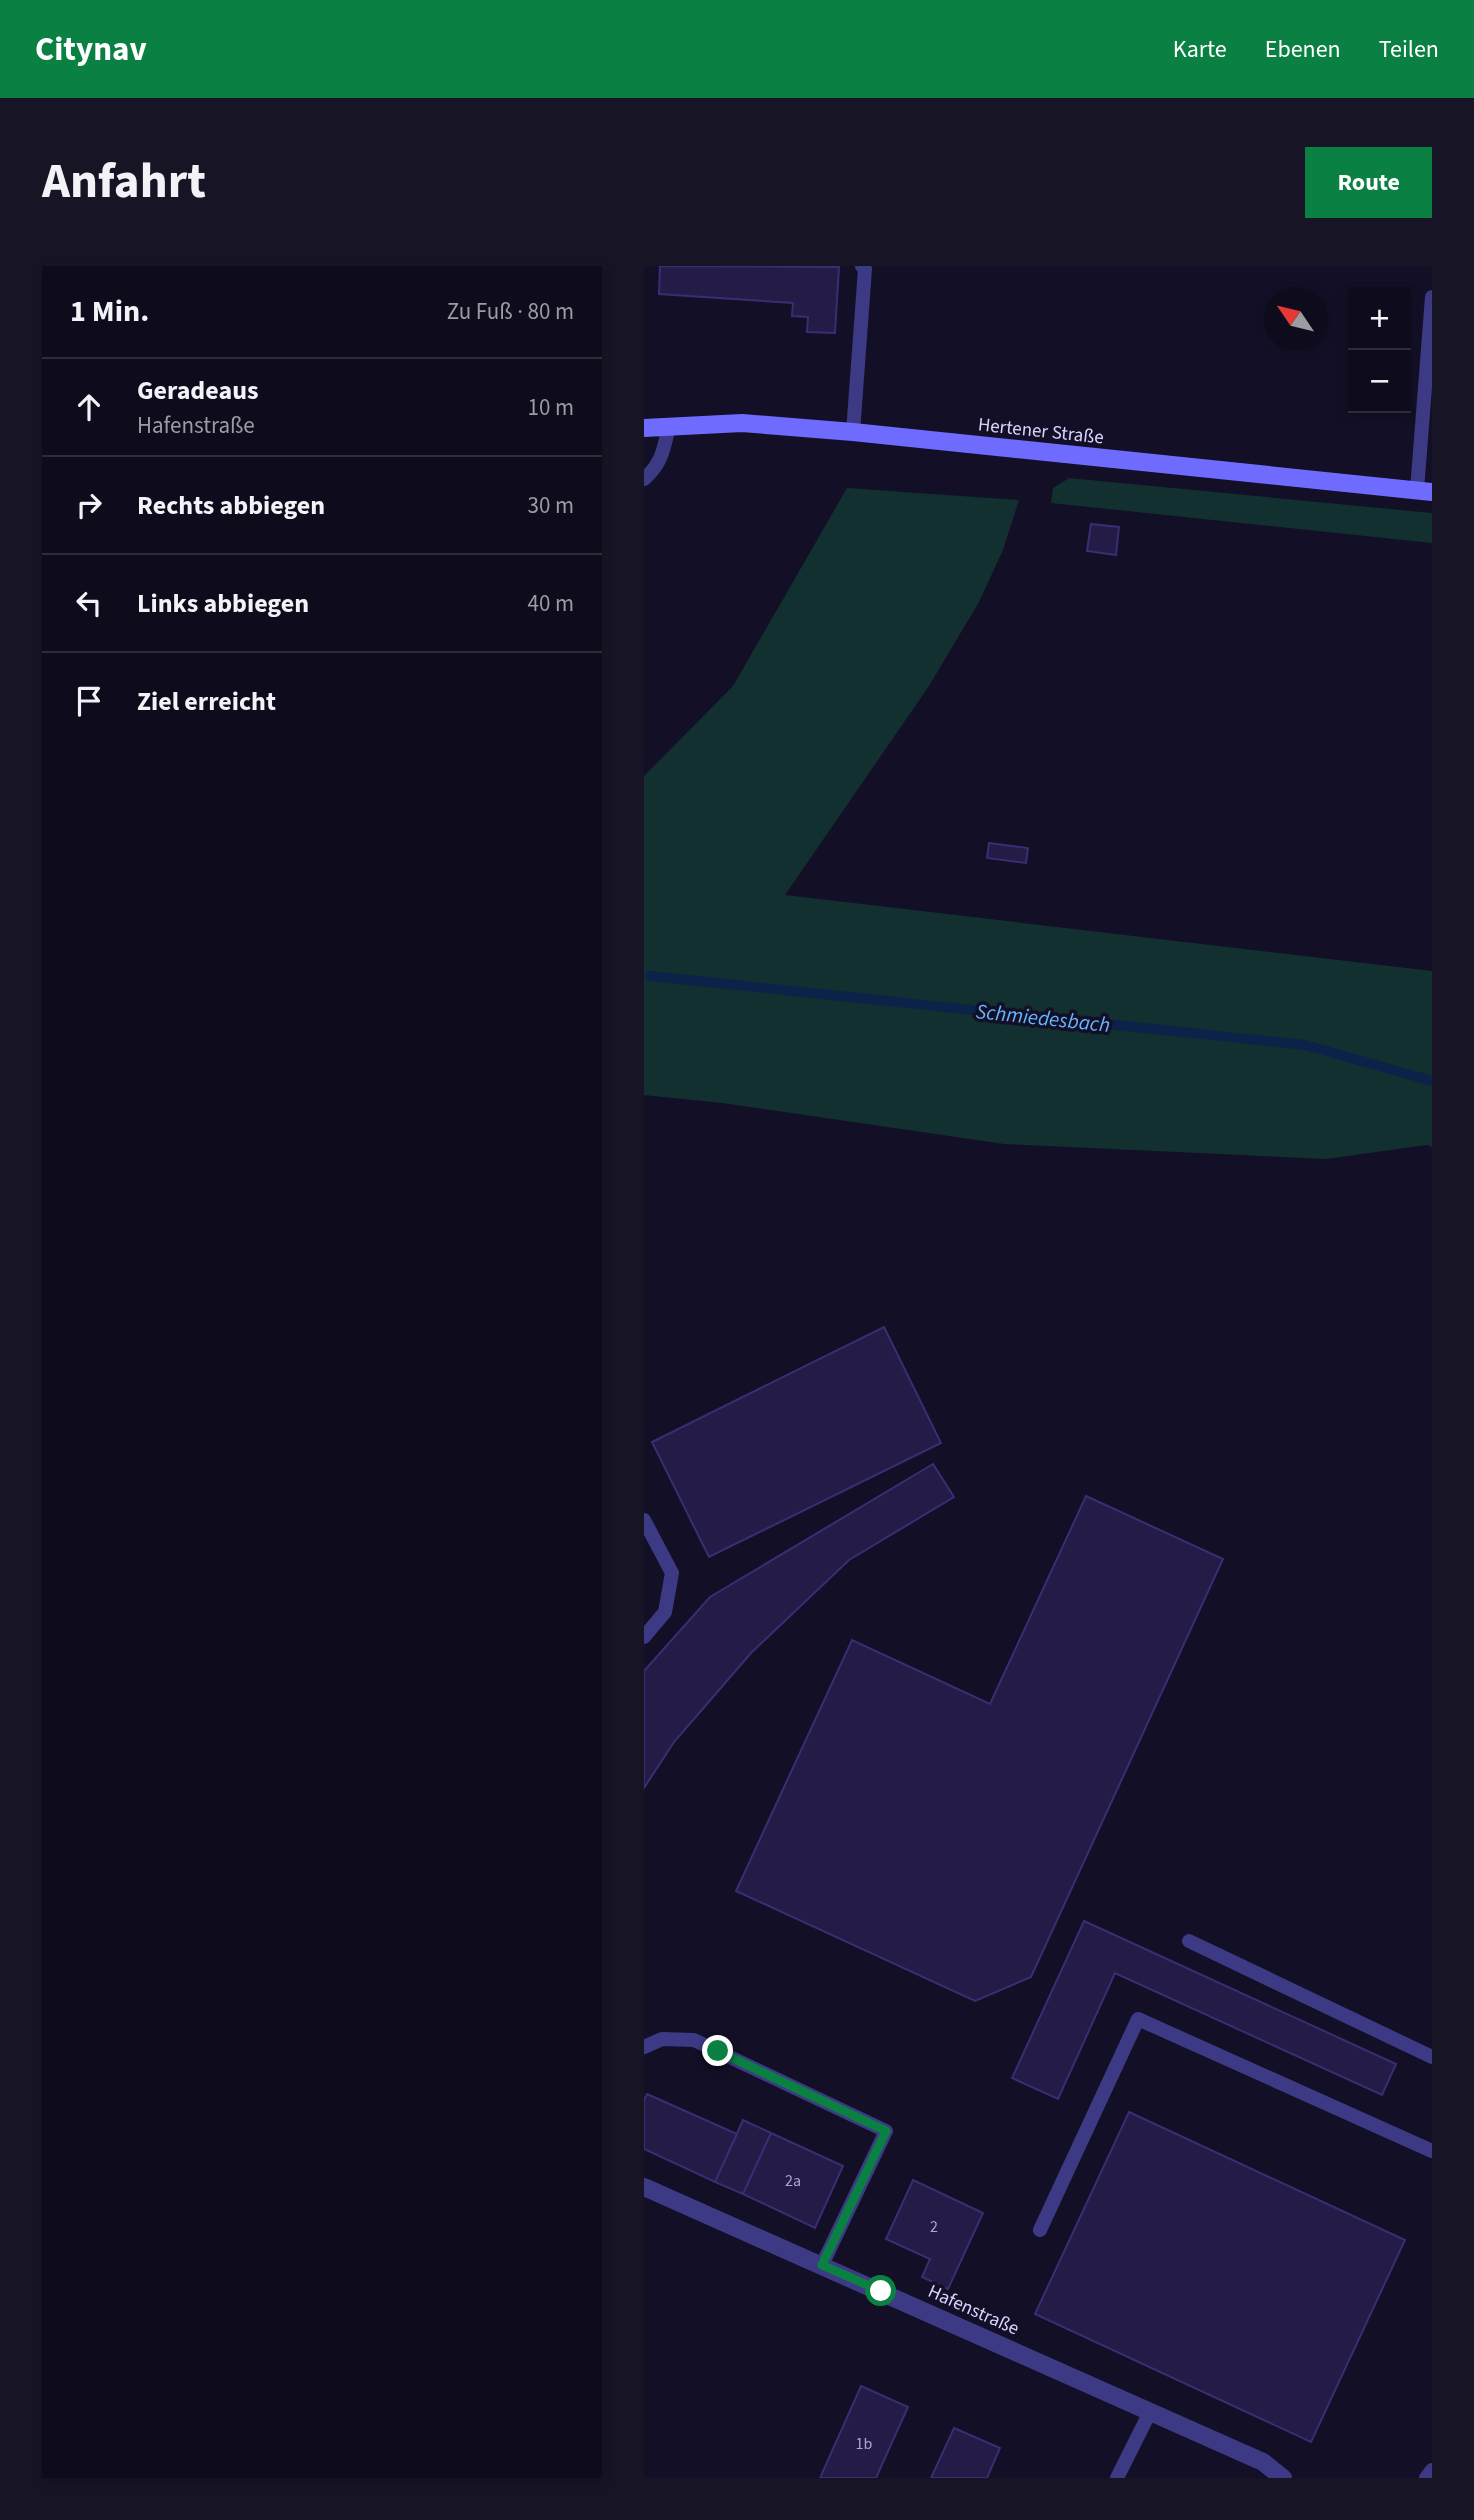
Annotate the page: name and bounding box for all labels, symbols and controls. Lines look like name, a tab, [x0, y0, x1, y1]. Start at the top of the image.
text: Citynav	[35, 26, 147, 73]
text: Karte	[1173, 32, 1227, 67]
text: Ebenen	[1265, 32, 1341, 67]
text: Teilen	[1379, 32, 1439, 67]
text: Anfahrt	[42, 147, 206, 217]
button: Route	[1305, 147, 1432, 218]
north arrow	[1264, 287, 1327, 350]
map controls	[1348, 287, 1411, 413]
button: +	[1348, 287, 1411, 350]
text: 1 Min.	[70, 290, 149, 333]
text: Zu Fuß · 80 m	[447, 295, 574, 328]
button: −	[1348, 350, 1411, 413]
text: Geradeaus	[137, 372, 258, 409]
icon: ahead	[70, 388, 108, 426]
text: 10 m	[527, 391, 574, 424]
text: Hafenstraße	[137, 409, 255, 442]
street label: Hertener Straße	[977, 411, 1105, 452]
icon: right	[70, 486, 108, 524]
text: Rechts abbiegen	[137, 487, 325, 524]
text: 30 m	[527, 489, 574, 522]
icon: left	[70, 584, 108, 622]
text: Links abbiegen	[137, 585, 309, 622]
text: 40 m	[527, 587, 574, 620]
icon: arrive	[70, 682, 108, 720]
text: Ziel erreicht	[137, 683, 276, 720]
water label: Schmiedesbach	[974, 996, 1112, 1040]
route end	[702, 2035, 733, 2066]
house number: 2a	[785, 2170, 801, 2192]
house number: 2	[930, 2216, 938, 2238]
route start	[865, 2275, 896, 2306]
street label: Hafenstraße	[923, 2278, 1023, 2342]
house number: 1b	[856, 2433, 873, 2455]

